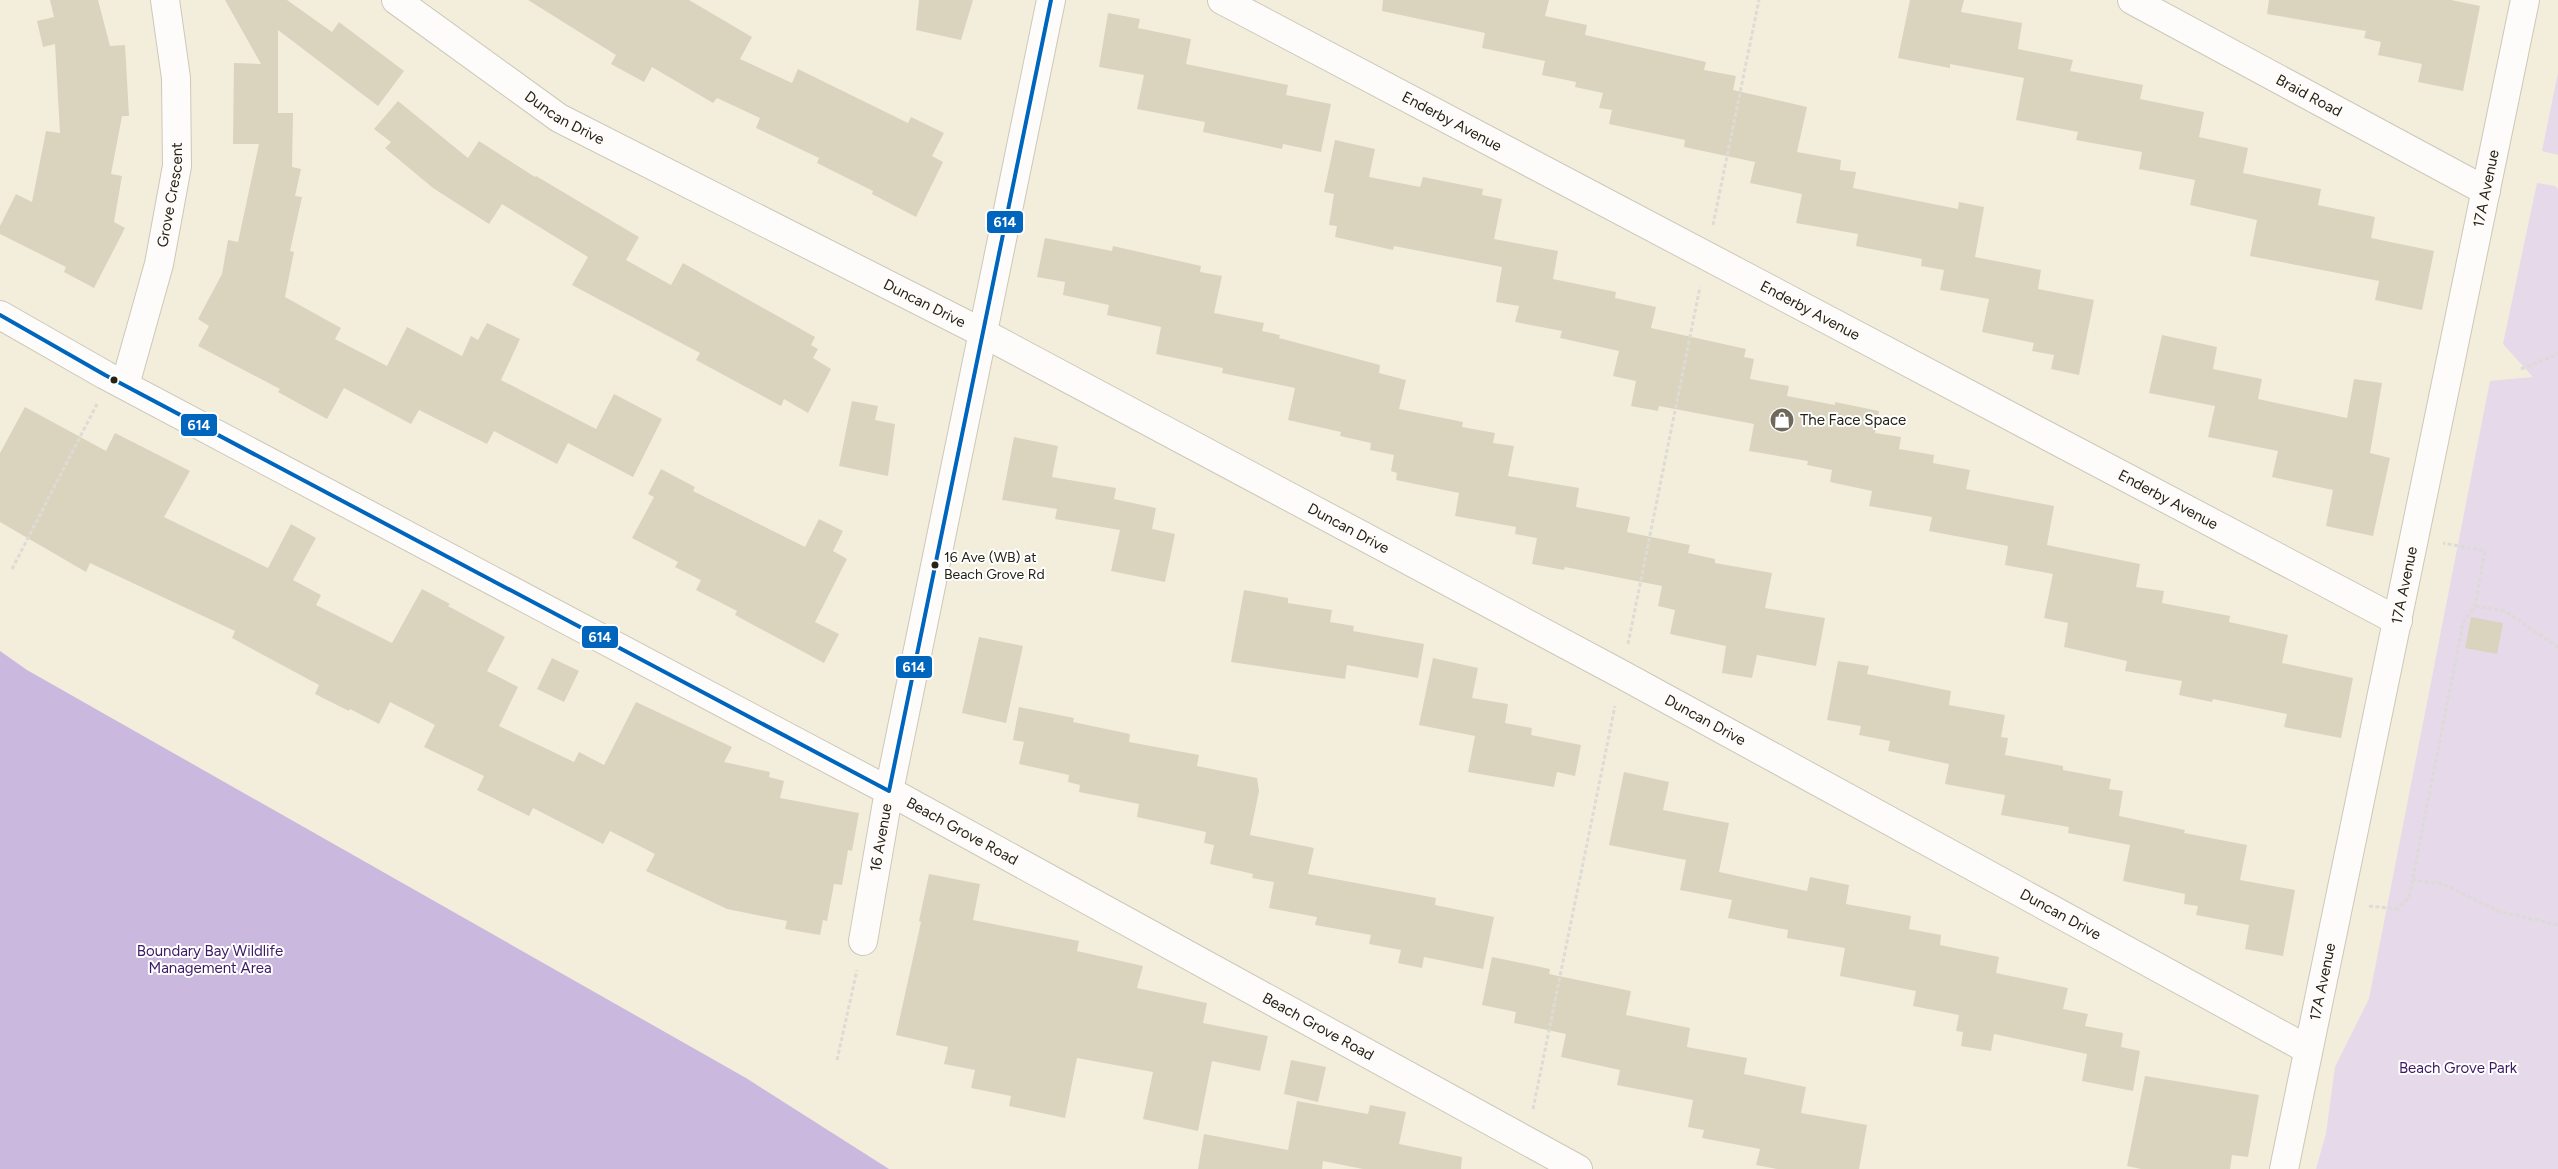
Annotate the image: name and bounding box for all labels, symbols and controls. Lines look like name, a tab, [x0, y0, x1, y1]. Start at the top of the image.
street label: Braid Road	[2273, 70, 2345, 121]
street label: Duncan Drive	[521, 87, 607, 148]
street label: Enderby Avenue	[1399, 88, 1505, 155]
street label: Grove Crescent	[153, 142, 186, 249]
street label: 17A Avenue	[2469, 148, 2503, 229]
line badge: 614	[986, 210, 1024, 234]
text: 614	[994, 214, 1017, 231]
street label: Duncan Drive	[880, 275, 969, 332]
street label: Enderby Avenue	[1757, 277, 1863, 344]
unlabelled marker	[109, 375, 119, 385]
shop icon: The Face Space	[1769, 407, 1795, 433]
place label: The Face Space	[1800, 411, 1906, 429]
line badge: 614	[180, 413, 218, 437]
text: 614	[188, 417, 211, 434]
street label: Enderby Avenue	[2115, 466, 2221, 533]
street label: Duncan Drive	[1305, 499, 1392, 557]
street label: 17A Avenue	[2388, 545, 2421, 626]
place label: 16 Ave (WB) at Beach Grove Rd	[944, 549, 1045, 583]
marker: 16 Ave (WB) at Beach Grove Rd	[930, 560, 940, 570]
line badge: 614	[581, 625, 619, 649]
text: 614	[589, 629, 612, 646]
line badge: 614	[895, 655, 933, 679]
text: 614	[903, 659, 926, 676]
street label: Duncan Drive	[1662, 691, 1749, 749]
street label: Beach Grove Road	[903, 793, 1021, 869]
street label: 16 Avenue	[866, 802, 896, 873]
street label: Duncan Drive	[2017, 885, 2104, 944]
street label: 17A Avenue	[2306, 941, 2339, 1022]
park label: Boundary Bay Wildlife Management Area	[137, 942, 283, 977]
street label: Beach Grove Road	[1259, 989, 1377, 1064]
park label: Beach Grove Park	[2399, 1059, 2518, 1077]

